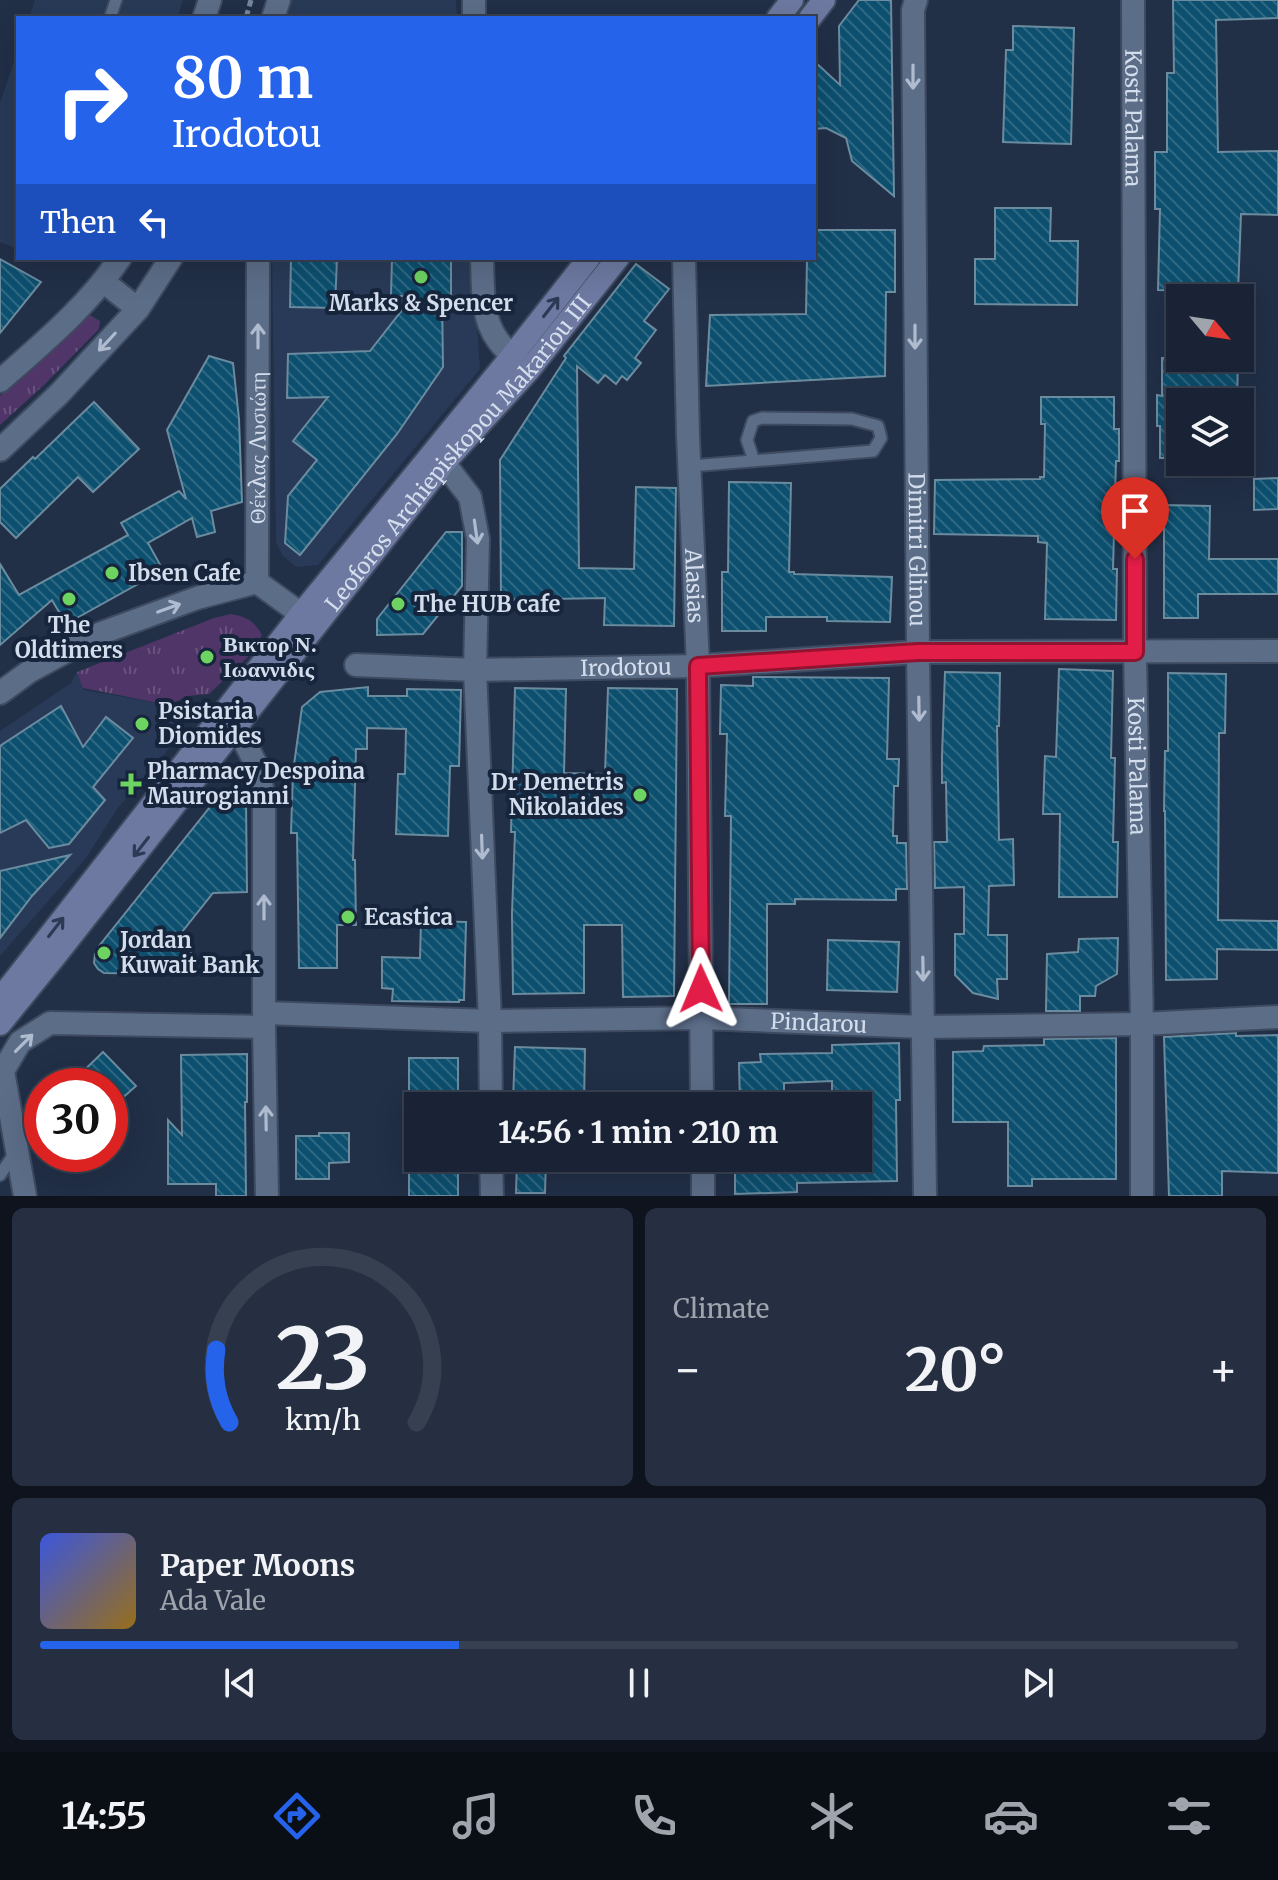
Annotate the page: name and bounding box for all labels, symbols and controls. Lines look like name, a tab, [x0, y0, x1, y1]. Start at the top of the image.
text: 80 m	[172, 43, 313, 113]
icon: right	[40, 48, 144, 152]
street label: Kosti Palama	[1119, 49, 1148, 187]
one-way arrow	[905, 63, 921, 90]
text: Irodotou	[172, 112, 322, 157]
icon: left	[132, 200, 176, 244]
text: Then	[40, 203, 116, 241]
marker: Marks & Spencer	[412, 268, 430, 286]
north arrow	[1166, 284, 1254, 372]
map controls	[1166, 284, 1254, 476]
street label: Leoforos Archiepiskopou Makariou III	[319, 289, 597, 617]
place label: Marks & Spencer	[329, 289, 513, 317]
one-way arrow	[542, 297, 559, 318]
one-way arrow	[250, 323, 266, 350]
one-way arrow	[907, 323, 923, 350]
one-way arrow	[98, 332, 117, 352]
street label: Θέκλας Λυσιώτη	[243, 372, 272, 524]
button: layers	[1166, 388, 1254, 476]
street label: Dimitri Glinou	[903, 472, 932, 627]
pin	[1101, 477, 1169, 559]
icon: arrive	[1113, 489, 1157, 533]
one-way arrow	[469, 519, 484, 544]
street label: Alasias	[679, 547, 710, 624]
place label: Ibsen Cafe	[128, 559, 241, 587]
marker: Ibsen Cafe	[103, 564, 121, 582]
marker: The Oldtimers	[60, 590, 78, 608]
place label: The HUB cafe	[414, 590, 560, 618]
marker: The HUB cafe	[389, 595, 407, 613]
one-way arrow	[156, 600, 181, 615]
place label: The Oldtimers	[15, 611, 123, 664]
place label: Βικτορ Ν. Ιωαννιδις	[223, 630, 317, 683]
marker: Βικτορ Ν. Ιωαννιδις	[198, 648, 216, 666]
street label: Irodotou	[580, 652, 672, 682]
one-way arrow	[911, 695, 927, 722]
place label: Psistaria Diomides	[158, 697, 262, 750]
street label: Kosti Palama	[1122, 697, 1152, 836]
marker: Psistaria Diomides	[133, 715, 151, 733]
place label: Pharmacy Despoina Maurogianni	[147, 757, 365, 810]
place label: Dr Demetris Nikolaides	[491, 768, 624, 821]
marker: Pharmacy Despoina Maurogianni	[122, 775, 140, 793]
marker: Dr Demetris Nikolaides	[631, 786, 649, 804]
one-way arrow	[475, 833, 490, 860]
one-way arrow	[133, 836, 150, 857]
one-way arrow	[256, 894, 272, 921]
place label: Ecastica	[364, 903, 453, 931]
marker: Ecastica	[339, 908, 357, 926]
one-way arrow	[48, 917, 65, 938]
place label: Jordan Kuwait Bank	[119, 926, 260, 979]
marker: Jordan Kuwait Bank	[95, 944, 113, 962]
position arrow	[659, 947, 743, 1031]
one-way arrow	[916, 955, 931, 982]
street label: Pindarou	[770, 1007, 868, 1039]
one-way arrow	[13, 1034, 33, 1054]
speed limit sign: 30	[24, 1068, 128, 1172]
one-way arrow	[258, 1105, 274, 1132]
text: 14:56 · 1 min · 210 m	[498, 1113, 778, 1151]
text: Climate	[673, 1292, 769, 1325]
text: 23	[275, 1307, 370, 1412]
text: 20°	[905, 1332, 1006, 1407]
text: −	[673, 1342, 702, 1397]
text: +	[1209, 1342, 1238, 1397]
text: km/h	[285, 1402, 360, 1438]
text: Paper Moons	[160, 1546, 355, 1584]
text: Ada Vale	[160, 1584, 266, 1617]
icon: previous	[218, 1661, 262, 1705]
icon: pause	[617, 1661, 661, 1705]
icon: next	[1016, 1661, 1060, 1705]
icon: directions	[269, 1788, 325, 1844]
icon: music	[448, 1788, 504, 1844]
icon: phone	[626, 1788, 682, 1844]
icon: climate	[804, 1788, 860, 1844]
icon: car	[983, 1788, 1039, 1844]
icon: filters	[1161, 1788, 1217, 1844]
text: 14:55	[61, 1794, 147, 1839]

